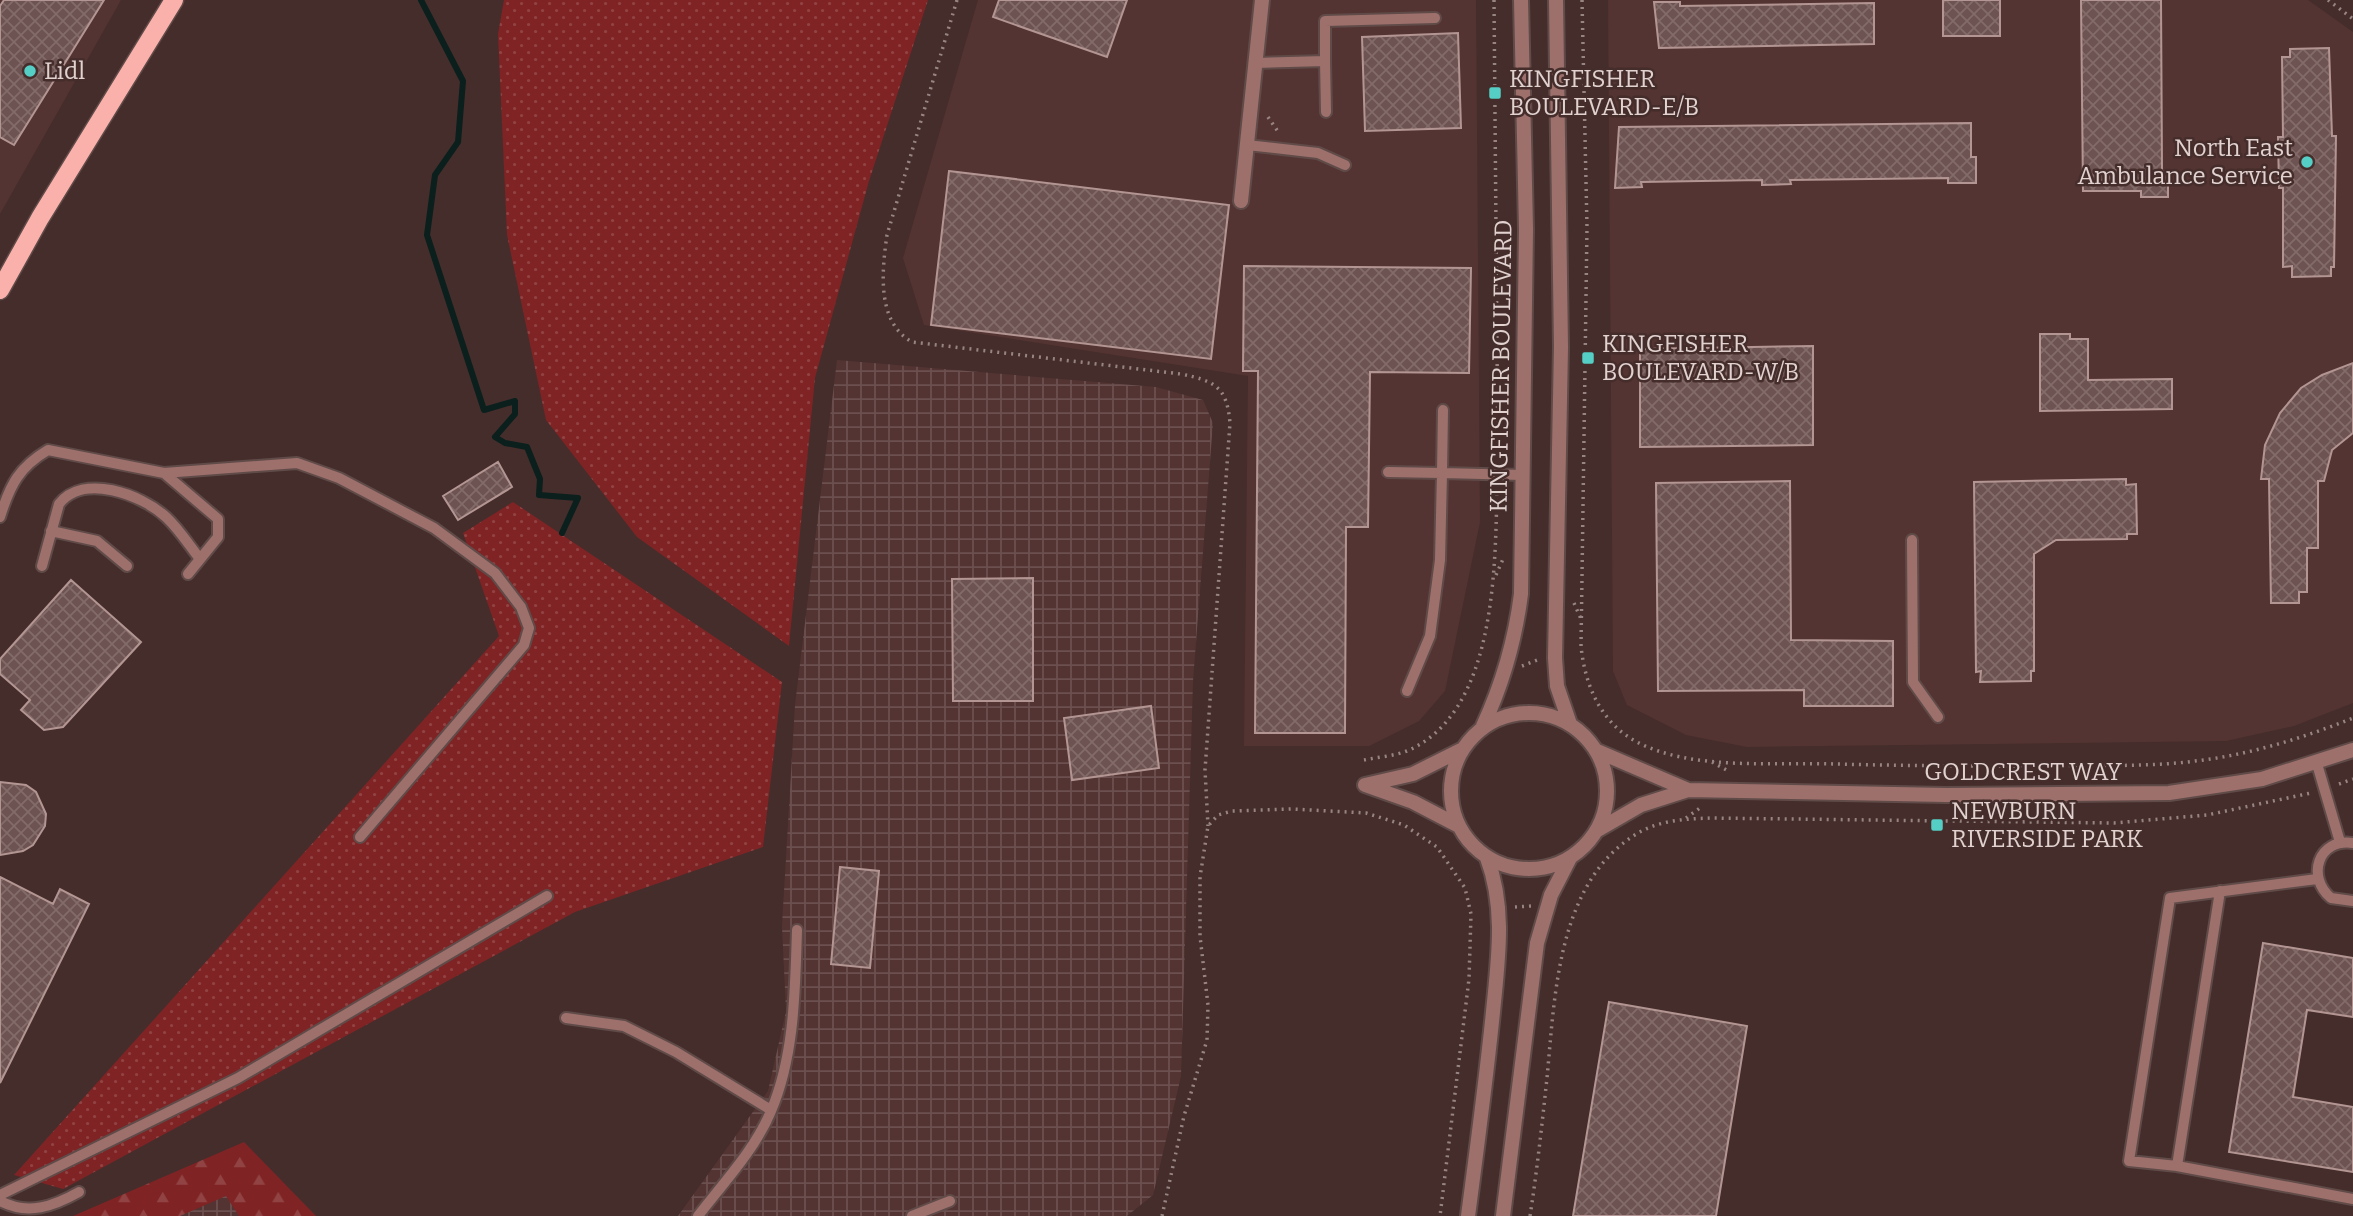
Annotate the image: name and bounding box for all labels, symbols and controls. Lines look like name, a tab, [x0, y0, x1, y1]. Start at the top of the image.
place label: Lidl	[44, 57, 85, 85]
marker: Lidl	[22, 63, 38, 79]
place label: KINGFISHER BOULEVARD-E/B	[1509, 65, 1699, 121]
marker: KINGFISHER BOULEVARD-E/B	[1487, 85, 1503, 101]
place label: North East Ambulance Service	[2077, 134, 2293, 190]
marker: North East Ambulance Service	[2299, 154, 2315, 170]
street label: KINGFISHER BOULEVARD	[1484, 219, 1518, 513]
place label: KINGFISHER BOULEVARD-W/B	[1602, 330, 1799, 386]
marker: KINGFISHER BOULEVARD-W/B	[1580, 350, 1596, 366]
street label: GOLDCREST WAY	[1924, 758, 2122, 786]
place label: NEWBURN RIVERSIDE PARK	[1951, 797, 2143, 853]
marker: NEWBURN RIVERSIDE PARK	[1929, 817, 1945, 833]

